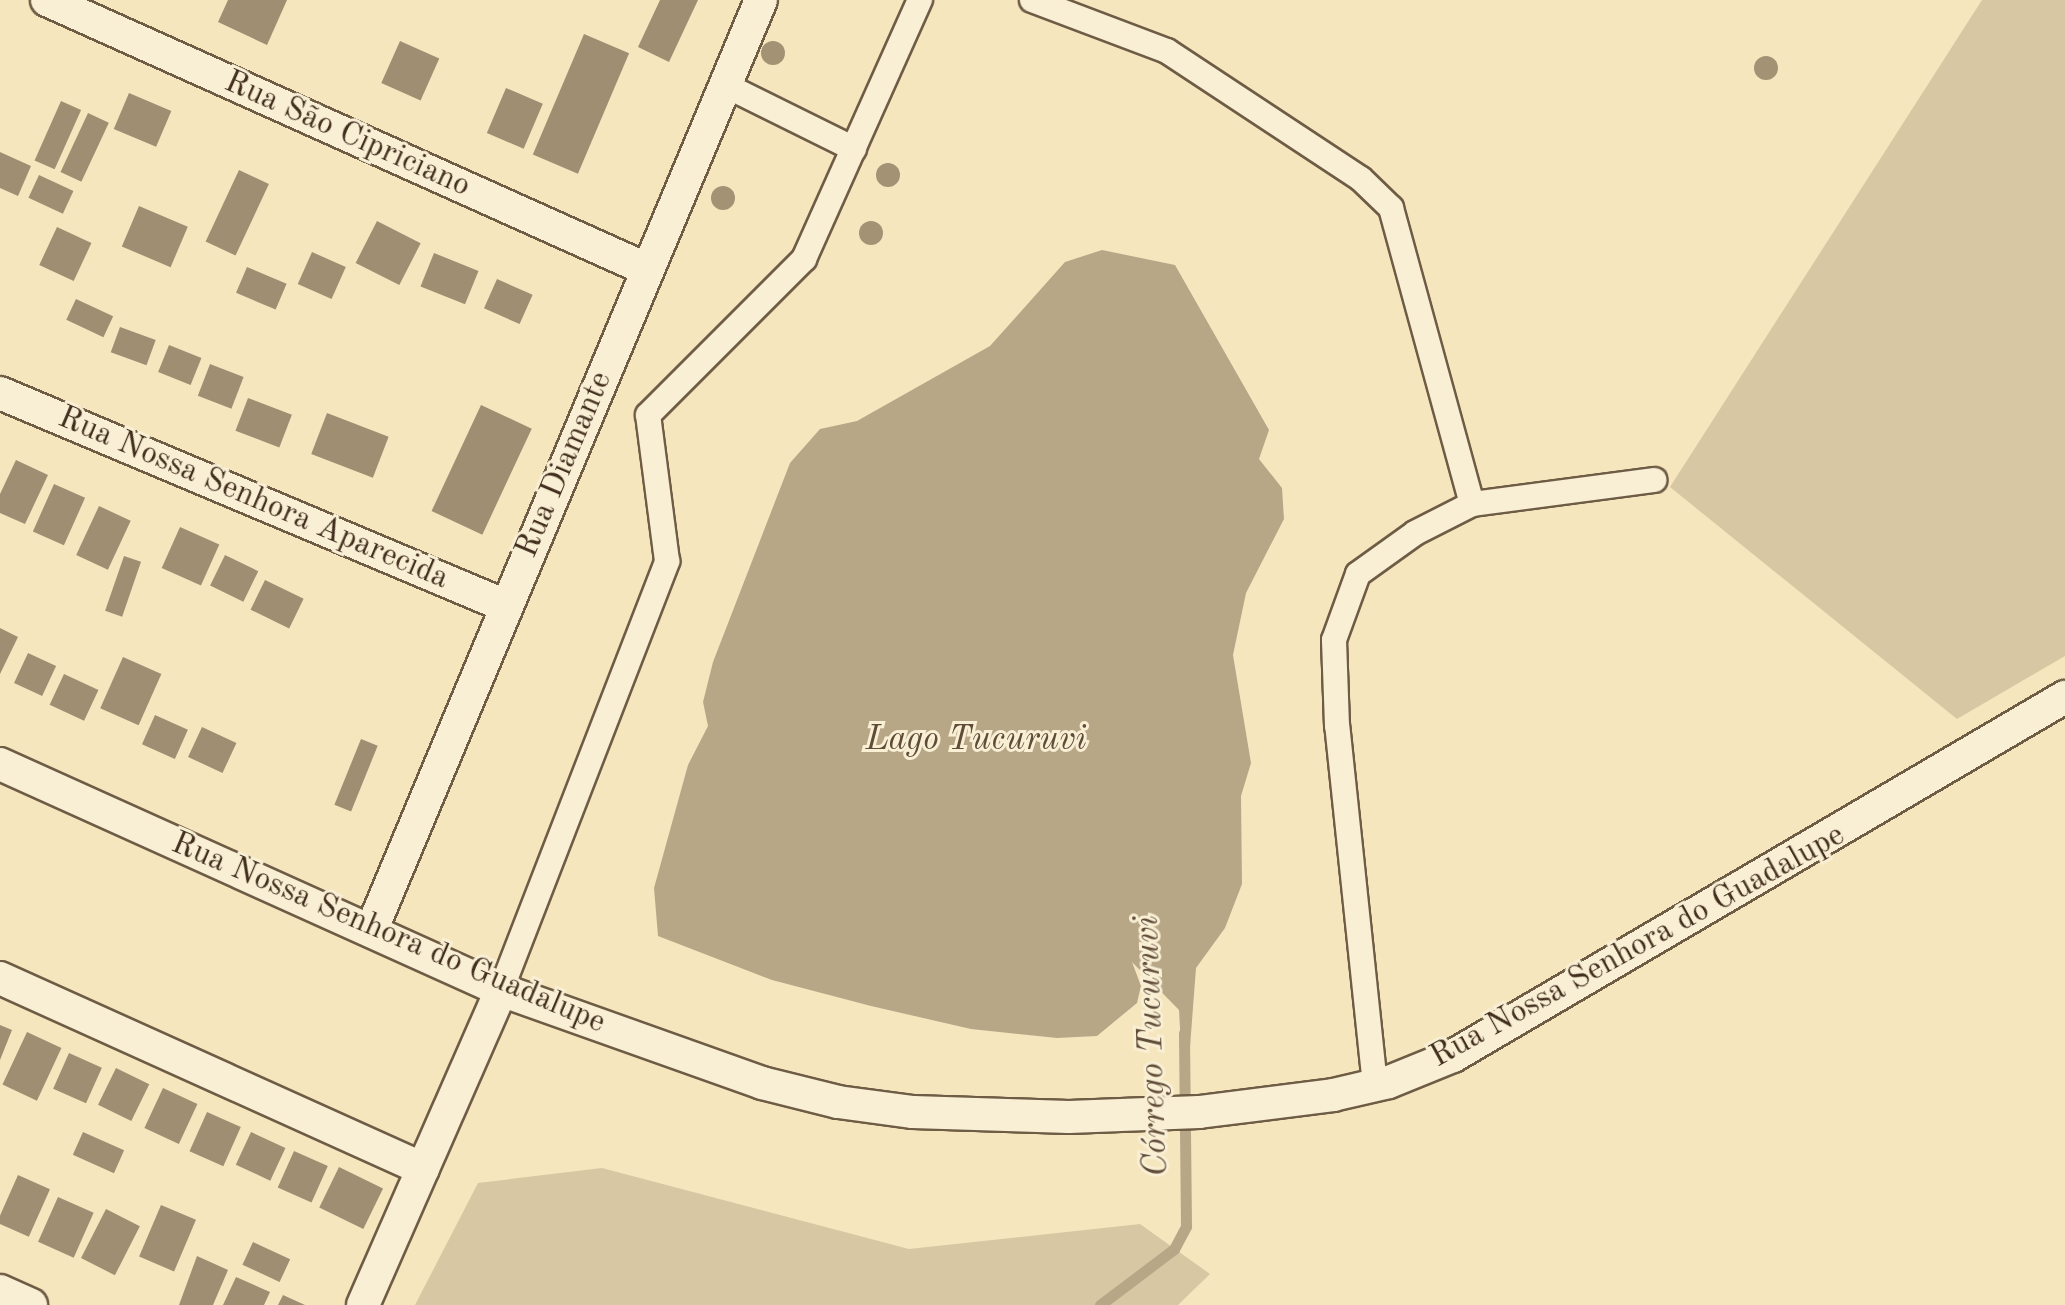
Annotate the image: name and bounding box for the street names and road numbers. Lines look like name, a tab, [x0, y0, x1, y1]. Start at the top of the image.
street label: Rua São Cipriciano	[218, 64, 476, 206]
street label: Rua Diamante	[509, 366, 621, 564]
street label: Rua Nossa Senhora Aparecida	[52, 399, 454, 599]
street label: Rua Nossa Senhora do Guadalupe	[1424, 817, 1852, 1077]
street label: Rua Nossa Senhora do Guadalupe	[165, 825, 611, 1043]

